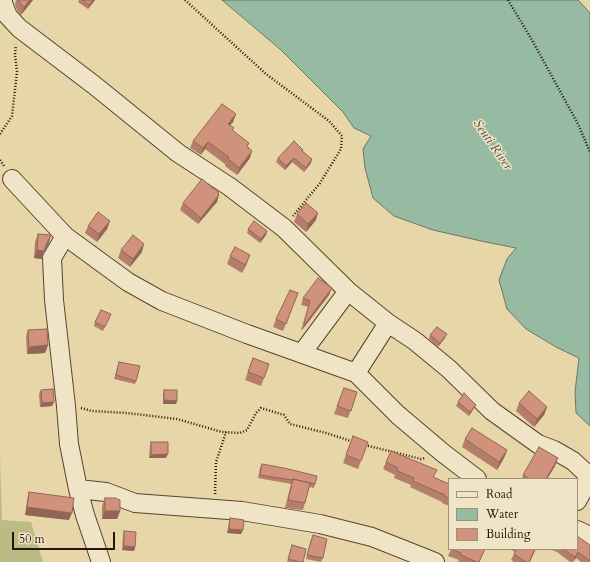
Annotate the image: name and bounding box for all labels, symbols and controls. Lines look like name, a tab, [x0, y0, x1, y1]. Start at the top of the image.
water label: Seuti River	[469, 117, 515, 173]
legend	[448, 478, 578, 550]
text: Road	[486, 486, 512, 502]
text: Water	[486, 506, 518, 522]
scale bar	[14, 524, 117, 550]
text: Building	[486, 526, 530, 542]
text: 50 m	[19, 531, 45, 547]

